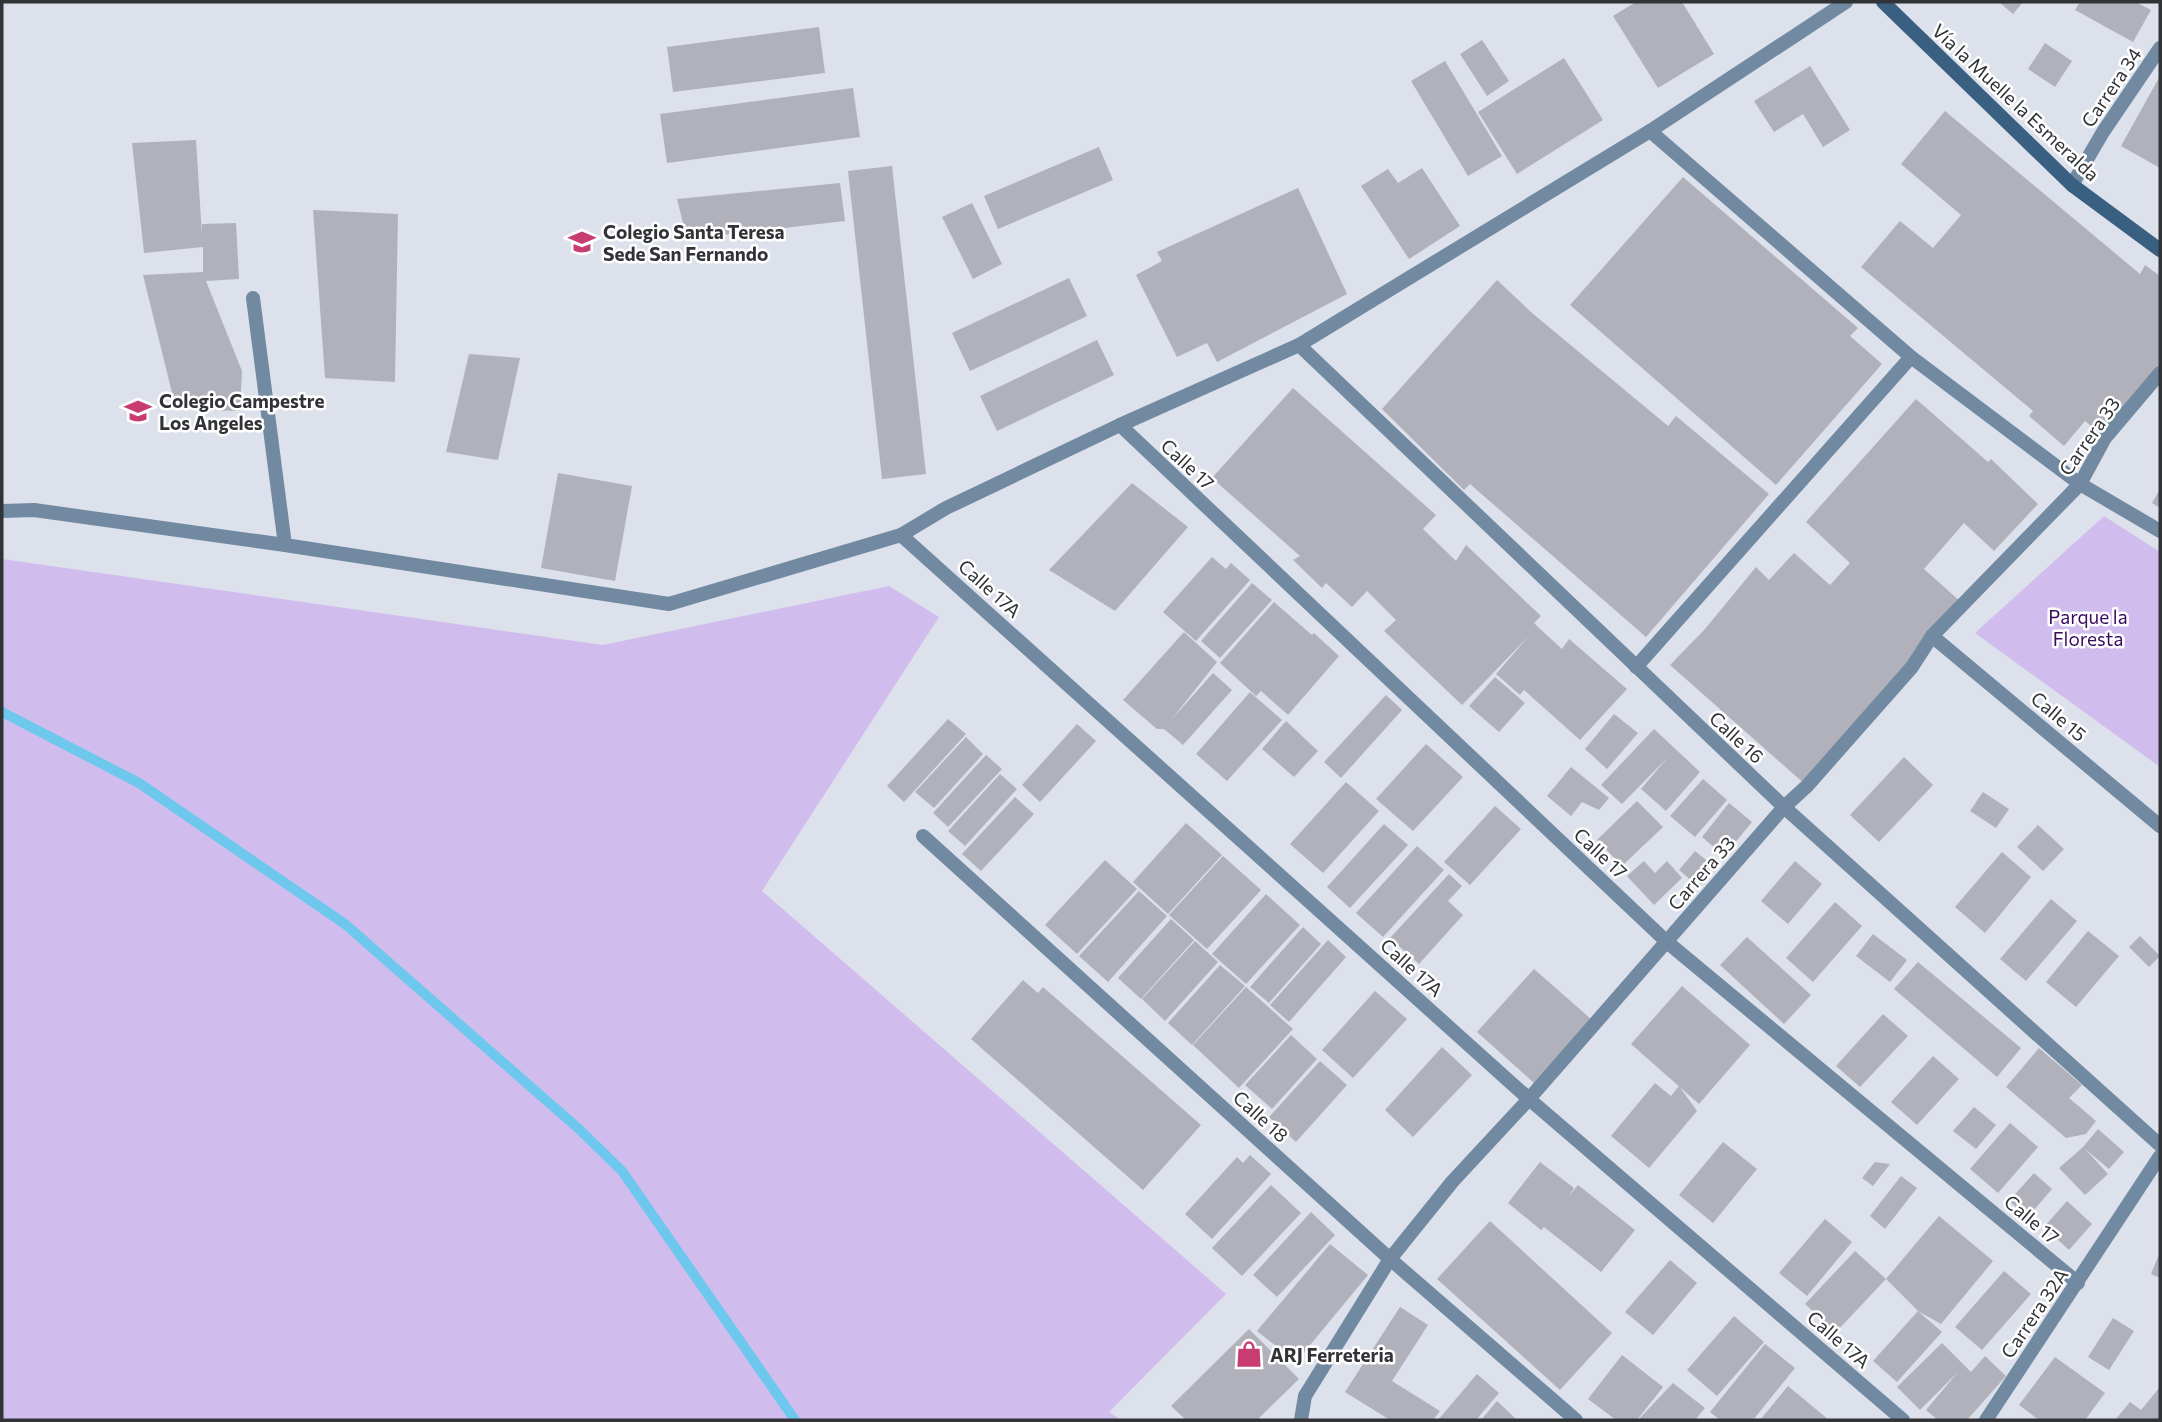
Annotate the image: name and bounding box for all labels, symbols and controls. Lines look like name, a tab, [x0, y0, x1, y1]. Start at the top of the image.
street label: Vía la Muelle la Esmeralda	[1928, 19, 2104, 185]
street label: Carrera 34	[2076, 43, 2146, 131]
place label: Colegio Santa Teresa Sede San Fernando	[603, 220, 785, 265]
school or university icon: Colegio Santa Teresa Sede San Fernando	[567, 227, 597, 257]
place label: Colegio Campestre Los Angeles	[159, 389, 324, 434]
street label: Carrera 33	[2054, 392, 2124, 480]
school or university icon: Colegio Campestre Los Angeles	[123, 396, 153, 426]
street label: Calle 17	[1157, 434, 1219, 494]
street label: Calle 17A	[954, 554, 1026, 622]
park label: Parque la Floresta	[2048, 605, 2128, 650]
street label: Calle 15	[2027, 686, 2091, 746]
street label: Calle 16	[1705, 706, 1769, 768]
street label: Calle 17	[1570, 823, 1632, 883]
street label: Carrera 33	[1663, 831, 1739, 915]
street label: Calle 17A	[1376, 933, 1448, 1001]
street label: Calle 18	[1229, 1085, 1293, 1147]
street label: Calle 17	[2000, 1189, 2064, 1249]
street label: Carrera 32A	[1996, 1264, 2072, 1362]
street label: Calle 17A	[1803, 1305, 1875, 1373]
shop icon: ARJ Ferreteria	[1234, 1339, 1264, 1369]
place label: ARJ Ferreteria	[1270, 1343, 1394, 1366]

